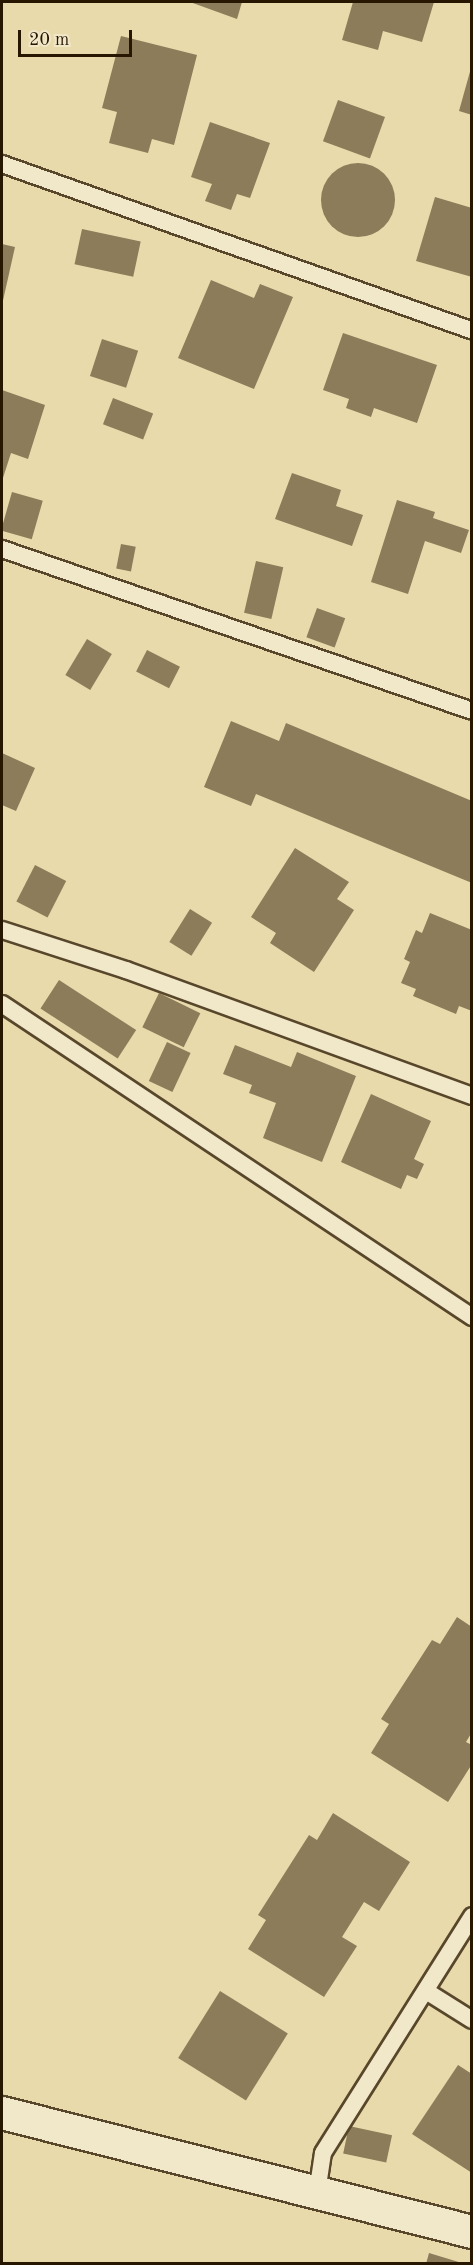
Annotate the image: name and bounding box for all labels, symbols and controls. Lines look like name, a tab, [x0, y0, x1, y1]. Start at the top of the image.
scale bar	[21, 18, 135, 56]
text: 20 m	[29, 31, 69, 49]

